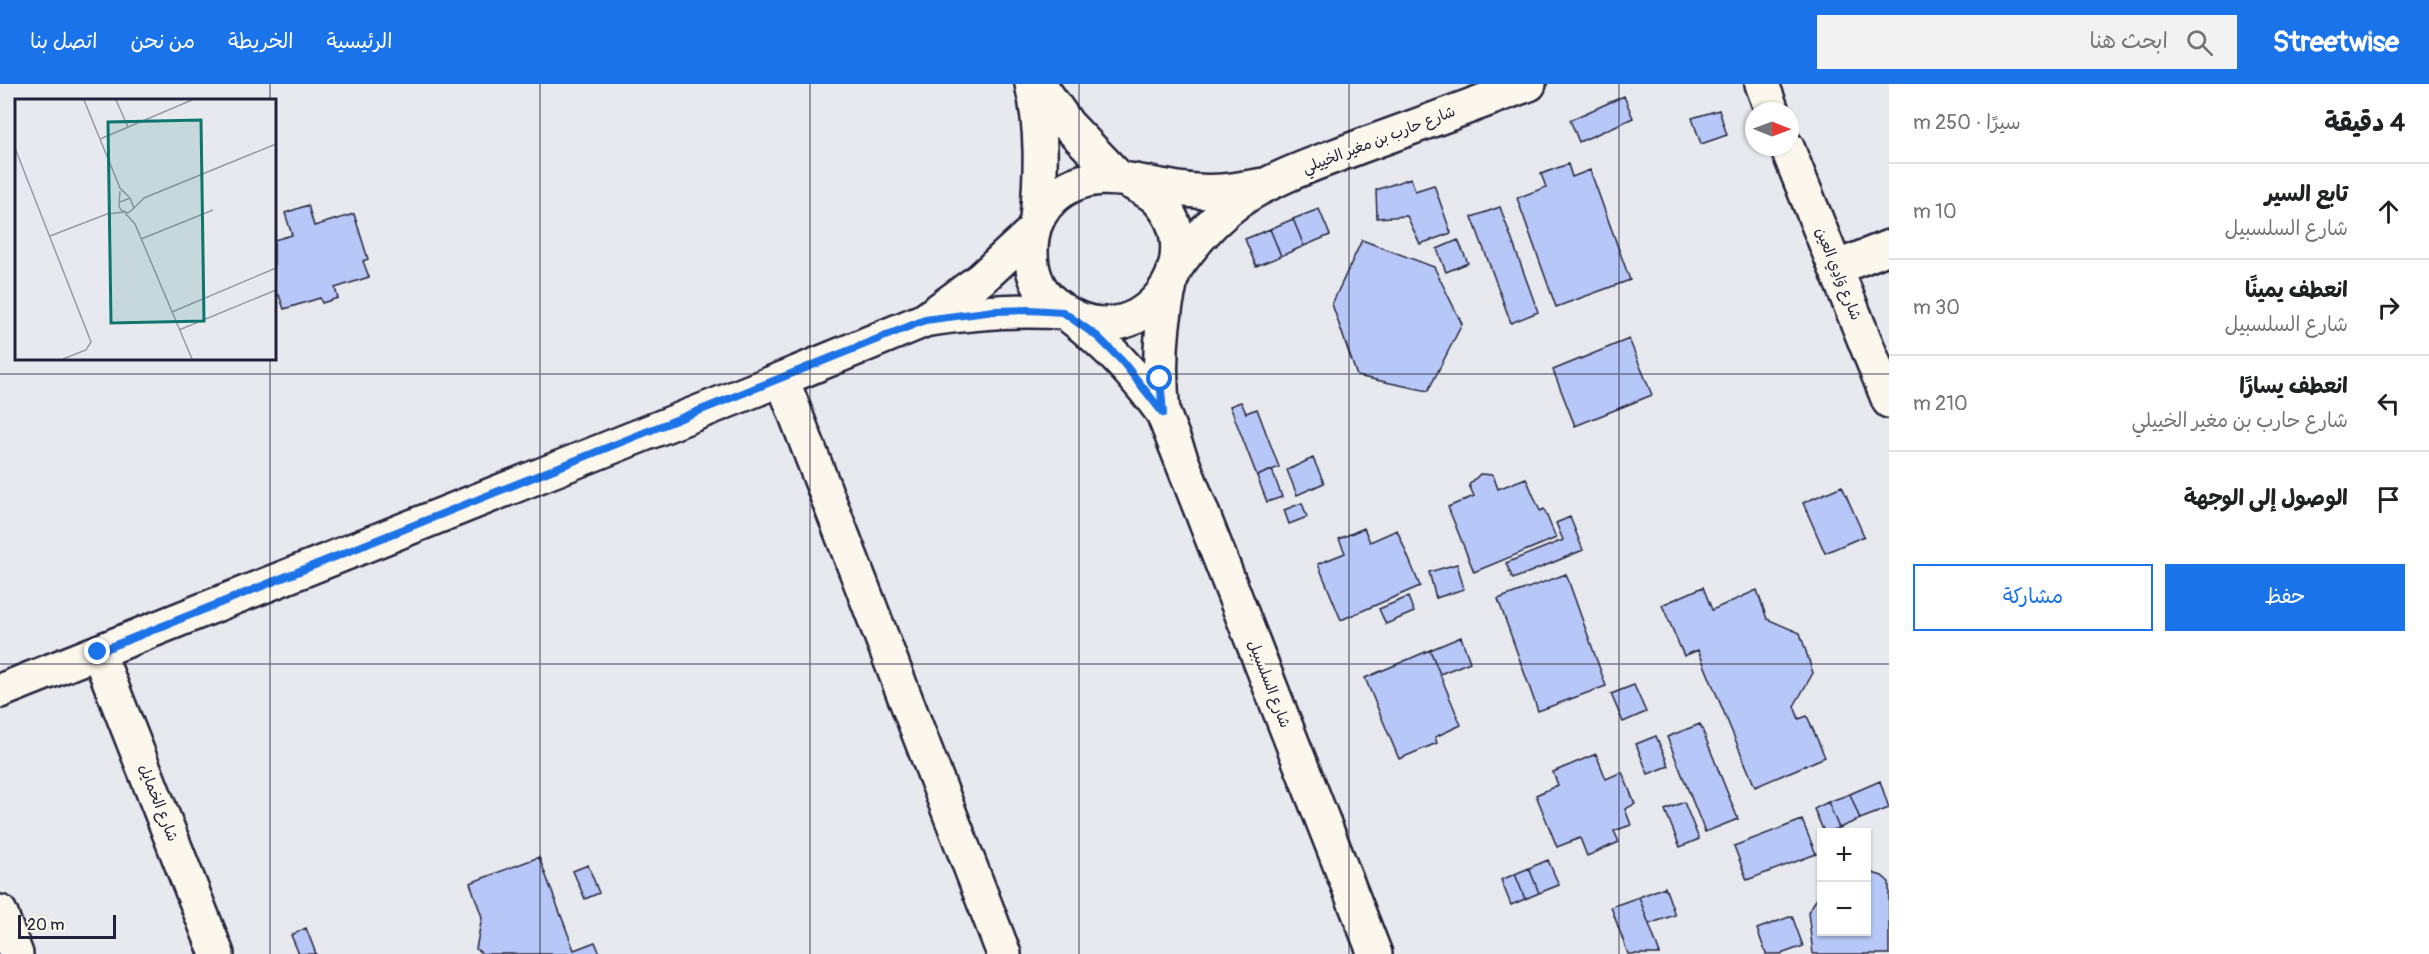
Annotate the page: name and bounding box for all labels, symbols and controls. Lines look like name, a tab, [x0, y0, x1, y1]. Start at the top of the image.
search box	[1817, 15, 2237, 69]
text: Streetwise	[2273, 25, 2399, 60]
icon: search	[2183, 26, 2216, 59]
text: ابحث هنا	[2090, 27, 2168, 55]
text: اتصل بنا	[30, 28, 97, 55]
text: من نحن	[130, 28, 195, 55]
text: الخريطة	[228, 28, 293, 55]
text: الرئيسية	[326, 28, 392, 55]
inset map	[15, 99, 276, 360]
street label: شارع حارب بن مغير الخييلي	[1300, 102, 1459, 181]
north arrow	[1745, 102, 1799, 156]
text: 4 دقيقة	[2324, 107, 2405, 139]
text: سيرًا · 250 m	[1913, 110, 2021, 135]
text: تابع السير	[2265, 180, 2348, 208]
icon: ahead	[2372, 195, 2405, 228]
text: 10 m	[1913, 199, 1957, 224]
text: شارع السلسبيل	[2224, 216, 2348, 241]
street label: شارع وَادِي العين	[1810, 225, 1865, 324]
text: انعطف يمينًا	[2245, 276, 2348, 304]
icon: right	[2372, 291, 2405, 324]
text: 30 m	[1913, 295, 1960, 320]
text: شارع السلسبيل	[2224, 312, 2348, 337]
route start	[1146, 365, 1172, 391]
text: انعطف يسارًا	[2239, 372, 2348, 400]
icon: left	[2372, 387, 2405, 420]
text: 210 m	[1913, 391, 1968, 416]
text: شارع حارب بن مغير الخييلي	[2132, 408, 2348, 433]
icon: arrive	[2372, 483, 2405, 516]
text: الوصول إلى الوجهة	[2184, 484, 2348, 512]
button: مشاركة	[1913, 564, 2153, 631]
button: حفظ	[2165, 564, 2405, 631]
street label: شارع السلسبيل	[1244, 637, 1294, 731]
route end	[84, 638, 110, 664]
street label: شارع الخمايل	[134, 762, 182, 844]
map controls	[1817, 828, 1871, 936]
button: +	[1817, 828, 1871, 882]
button: −	[1817, 882, 1871, 936]
scale bar	[18, 912, 116, 940]
text: 20 m	[27, 915, 65, 935]

